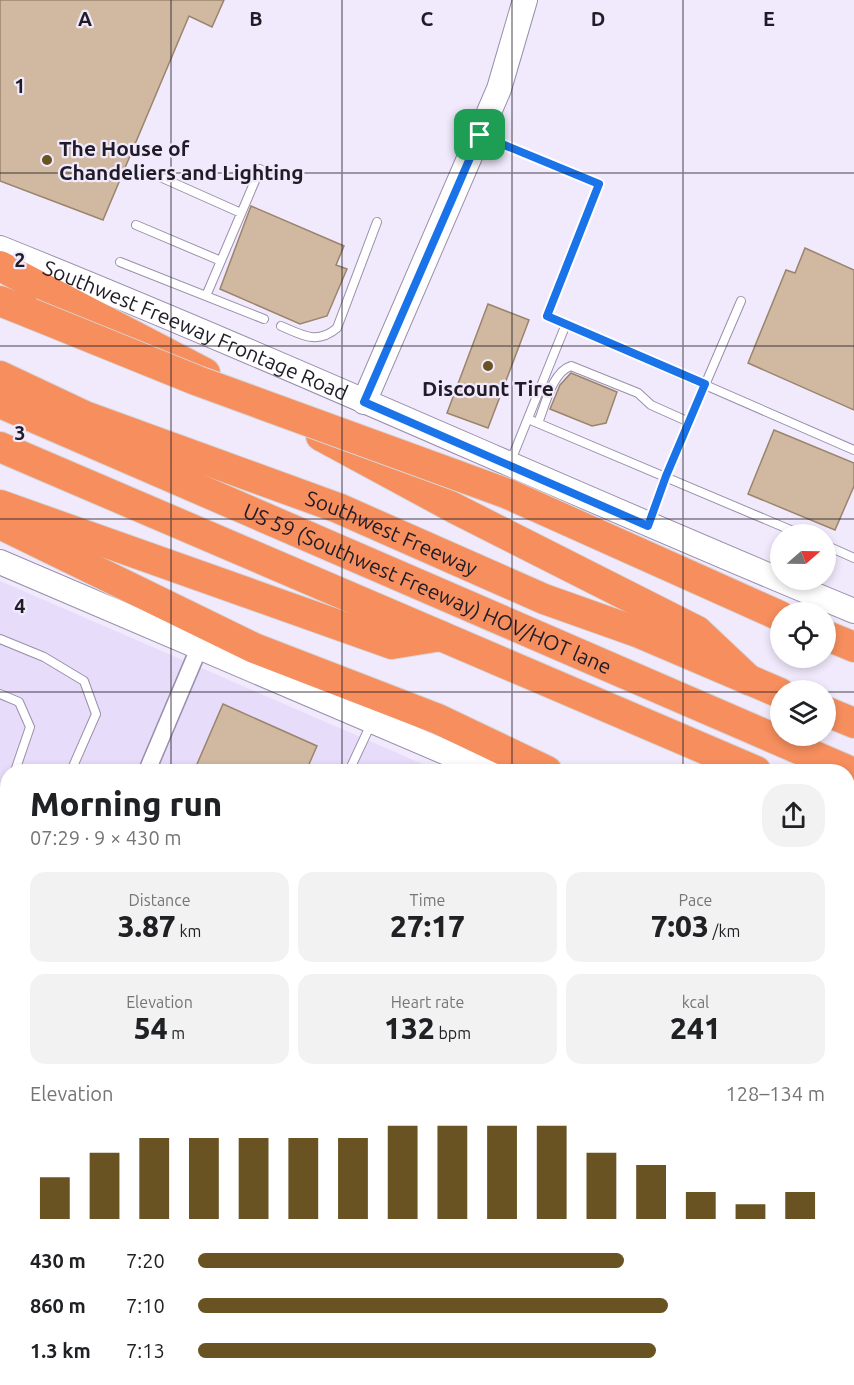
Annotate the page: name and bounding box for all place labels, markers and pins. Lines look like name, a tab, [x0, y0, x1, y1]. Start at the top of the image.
pin	[454, 109, 505, 160]
place label: The House of Chandeliers and Lighting	[59, 136, 304, 184]
marker: The House of Chandeliers and Lighting	[40, 153, 54, 167]
marker: Discount Tire	[481, 359, 495, 373]
place label: Discount Tire	[422, 376, 554, 400]

